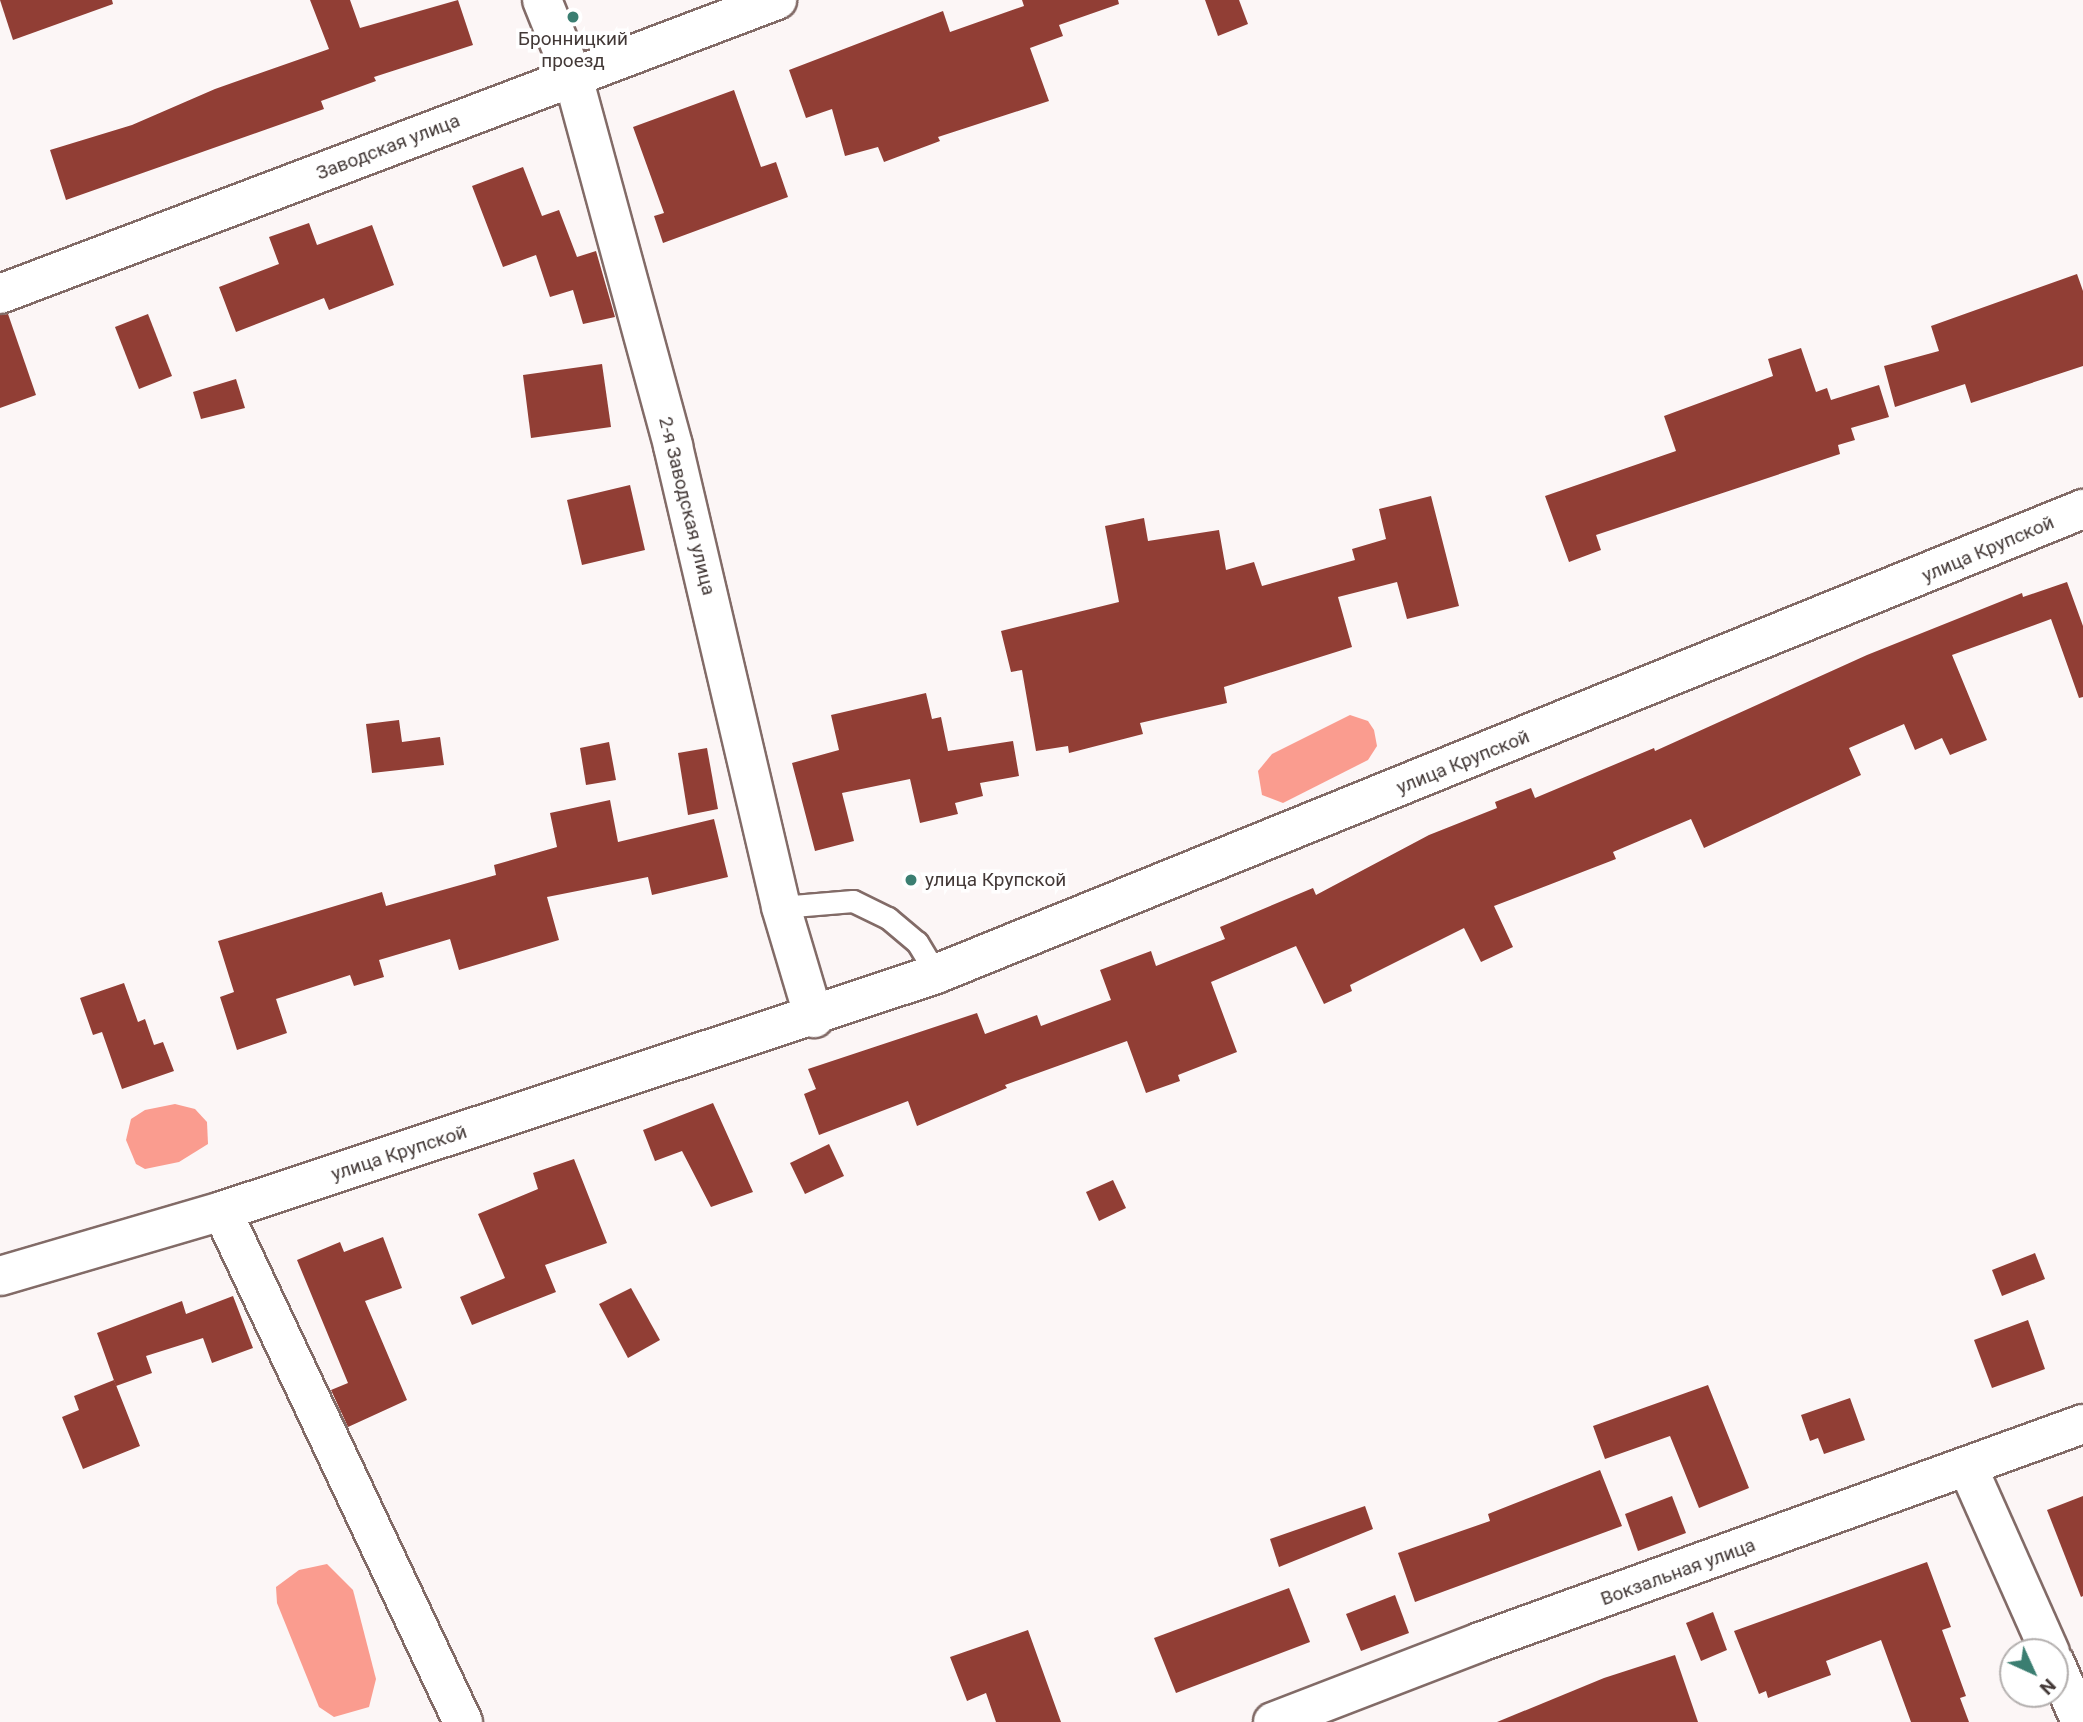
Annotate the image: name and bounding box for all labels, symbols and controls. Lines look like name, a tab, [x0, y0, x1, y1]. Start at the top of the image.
marker: Бронницкий проезд	[565, 9, 581, 25]
place label: Бронницкий проезд	[518, 28, 628, 72]
street label: Заводская улица	[313, 109, 463, 185]
street label: 2-я Заводская улица	[654, 414, 720, 598]
street label: улица Крупской	[1919, 511, 2057, 587]
street label: улица Крупской	[1393, 725, 1533, 799]
place label: улица Крупской	[925, 869, 1066, 891]
marker: улица Крупской	[903, 872, 919, 888]
street label: улица Крупской	[328, 1120, 470, 1186]
street label: Вокзальная улица	[1598, 1533, 1758, 1611]
north arrow	[1999, 1638, 2069, 1708]
text: N	[2035, 1674, 2061, 1700]

